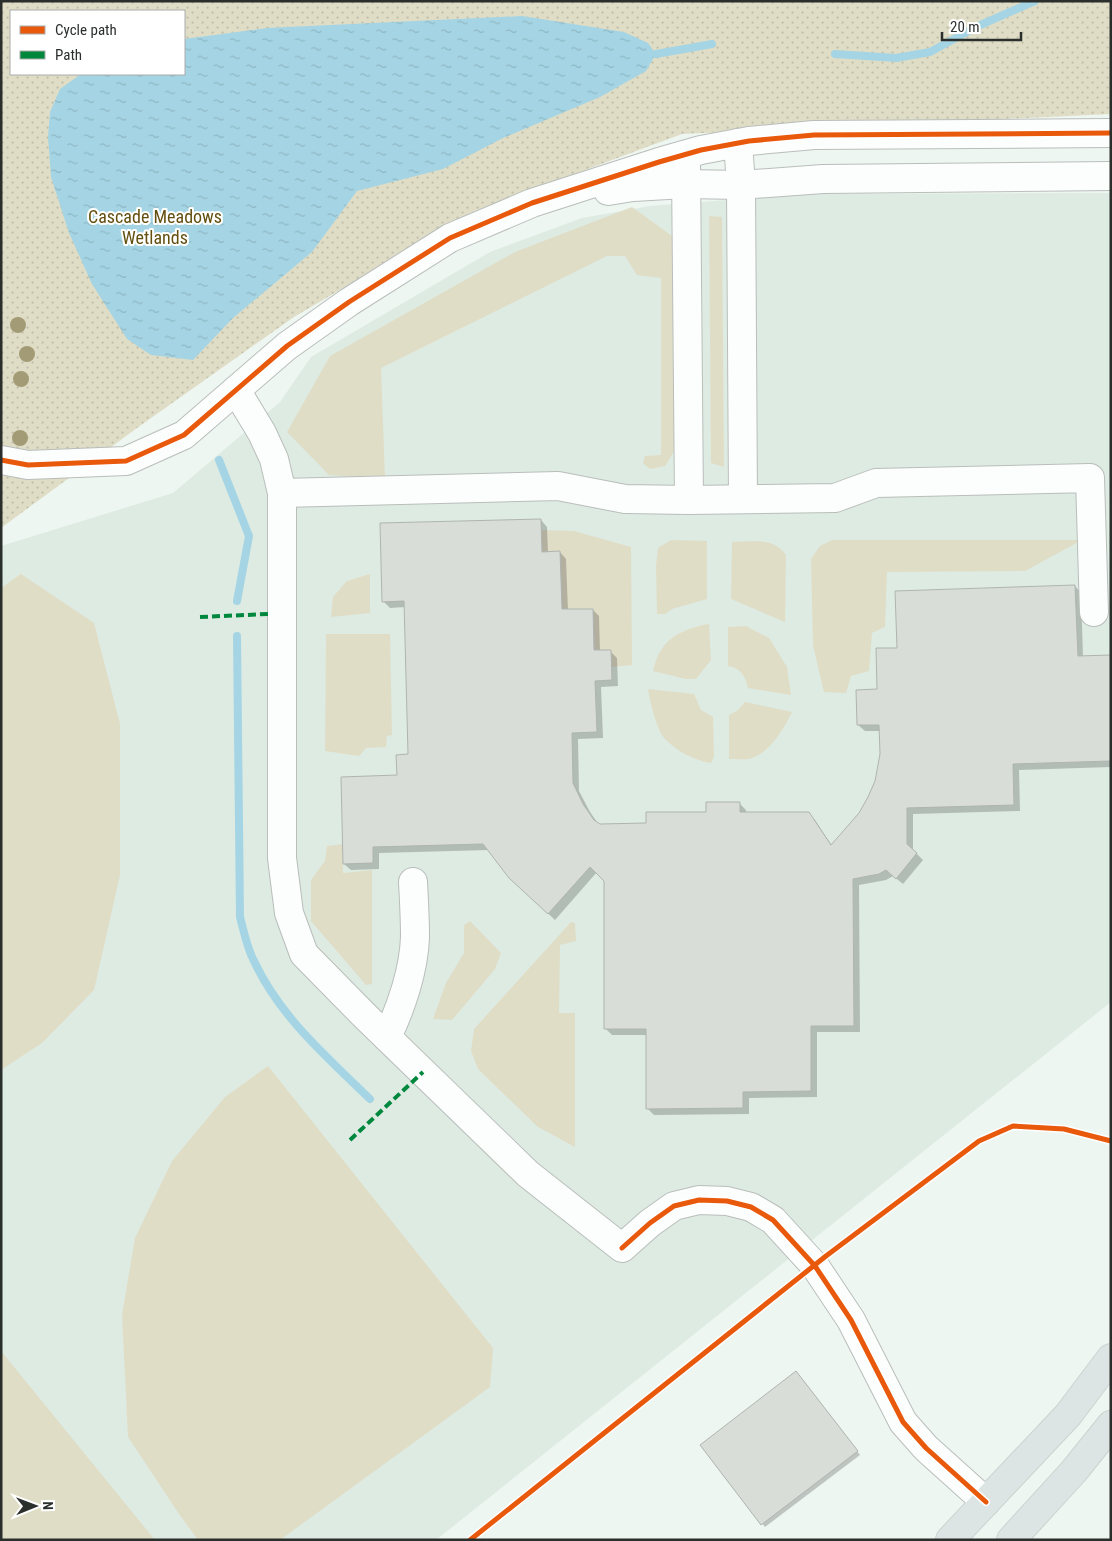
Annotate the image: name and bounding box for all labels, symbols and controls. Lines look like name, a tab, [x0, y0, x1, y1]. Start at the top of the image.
legend	[10, 10, 185, 75]
scale bar	[942, 10, 1021, 42]
text: 20 m	[950, 18, 980, 36]
text: Cycle path	[55, 21, 117, 39]
text: Path	[55, 46, 82, 64]
park label: Cascade Meadows Wetlands	[88, 206, 222, 248]
north arrow	[10, 1481, 60, 1531]
text: N	[40, 1501, 56, 1510]

